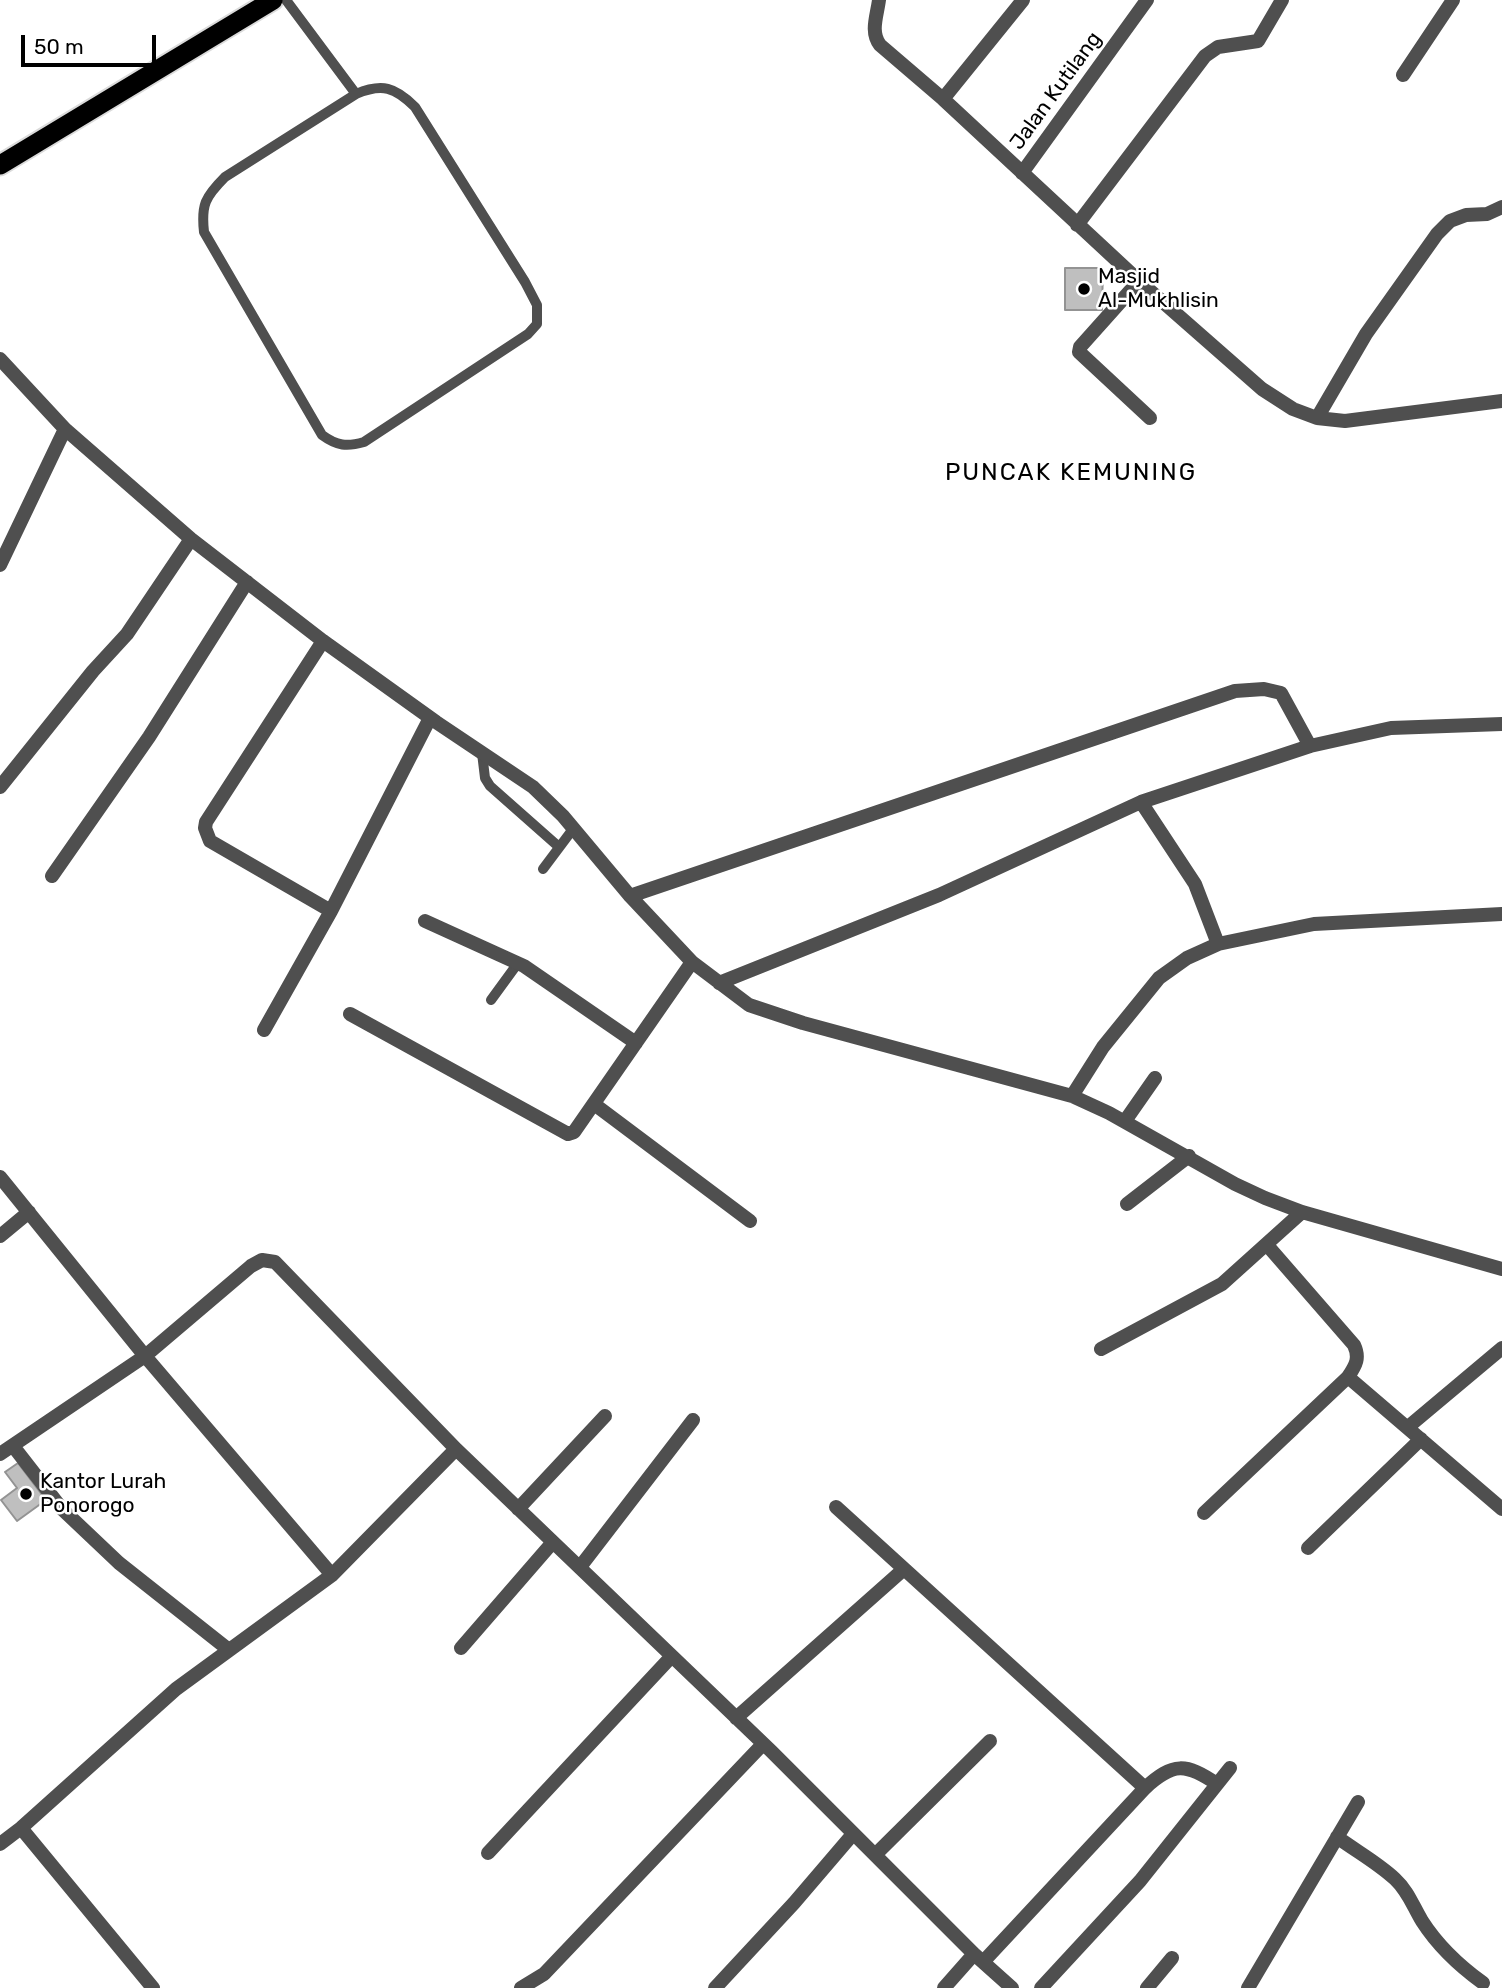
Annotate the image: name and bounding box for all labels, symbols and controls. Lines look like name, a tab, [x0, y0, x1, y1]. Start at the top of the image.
scale bar	[24, 21, 159, 65]
street label: Jalan Kutilang	[1005, 27, 1107, 155]
text: 50 m	[34, 34, 84, 59]
place label: Masjid Al-Mukhlisin	[1098, 264, 1219, 314]
marker: Masjid Al-Mukhlisin	[1076, 281, 1092, 297]
district label: PUNCAK KEMUNING	[947, 459, 1195, 487]
place label: Kantor Lurah Ponorogo	[40, 1469, 166, 1519]
marker: Kantor Lurah Ponorogo	[18, 1486, 34, 1502]

